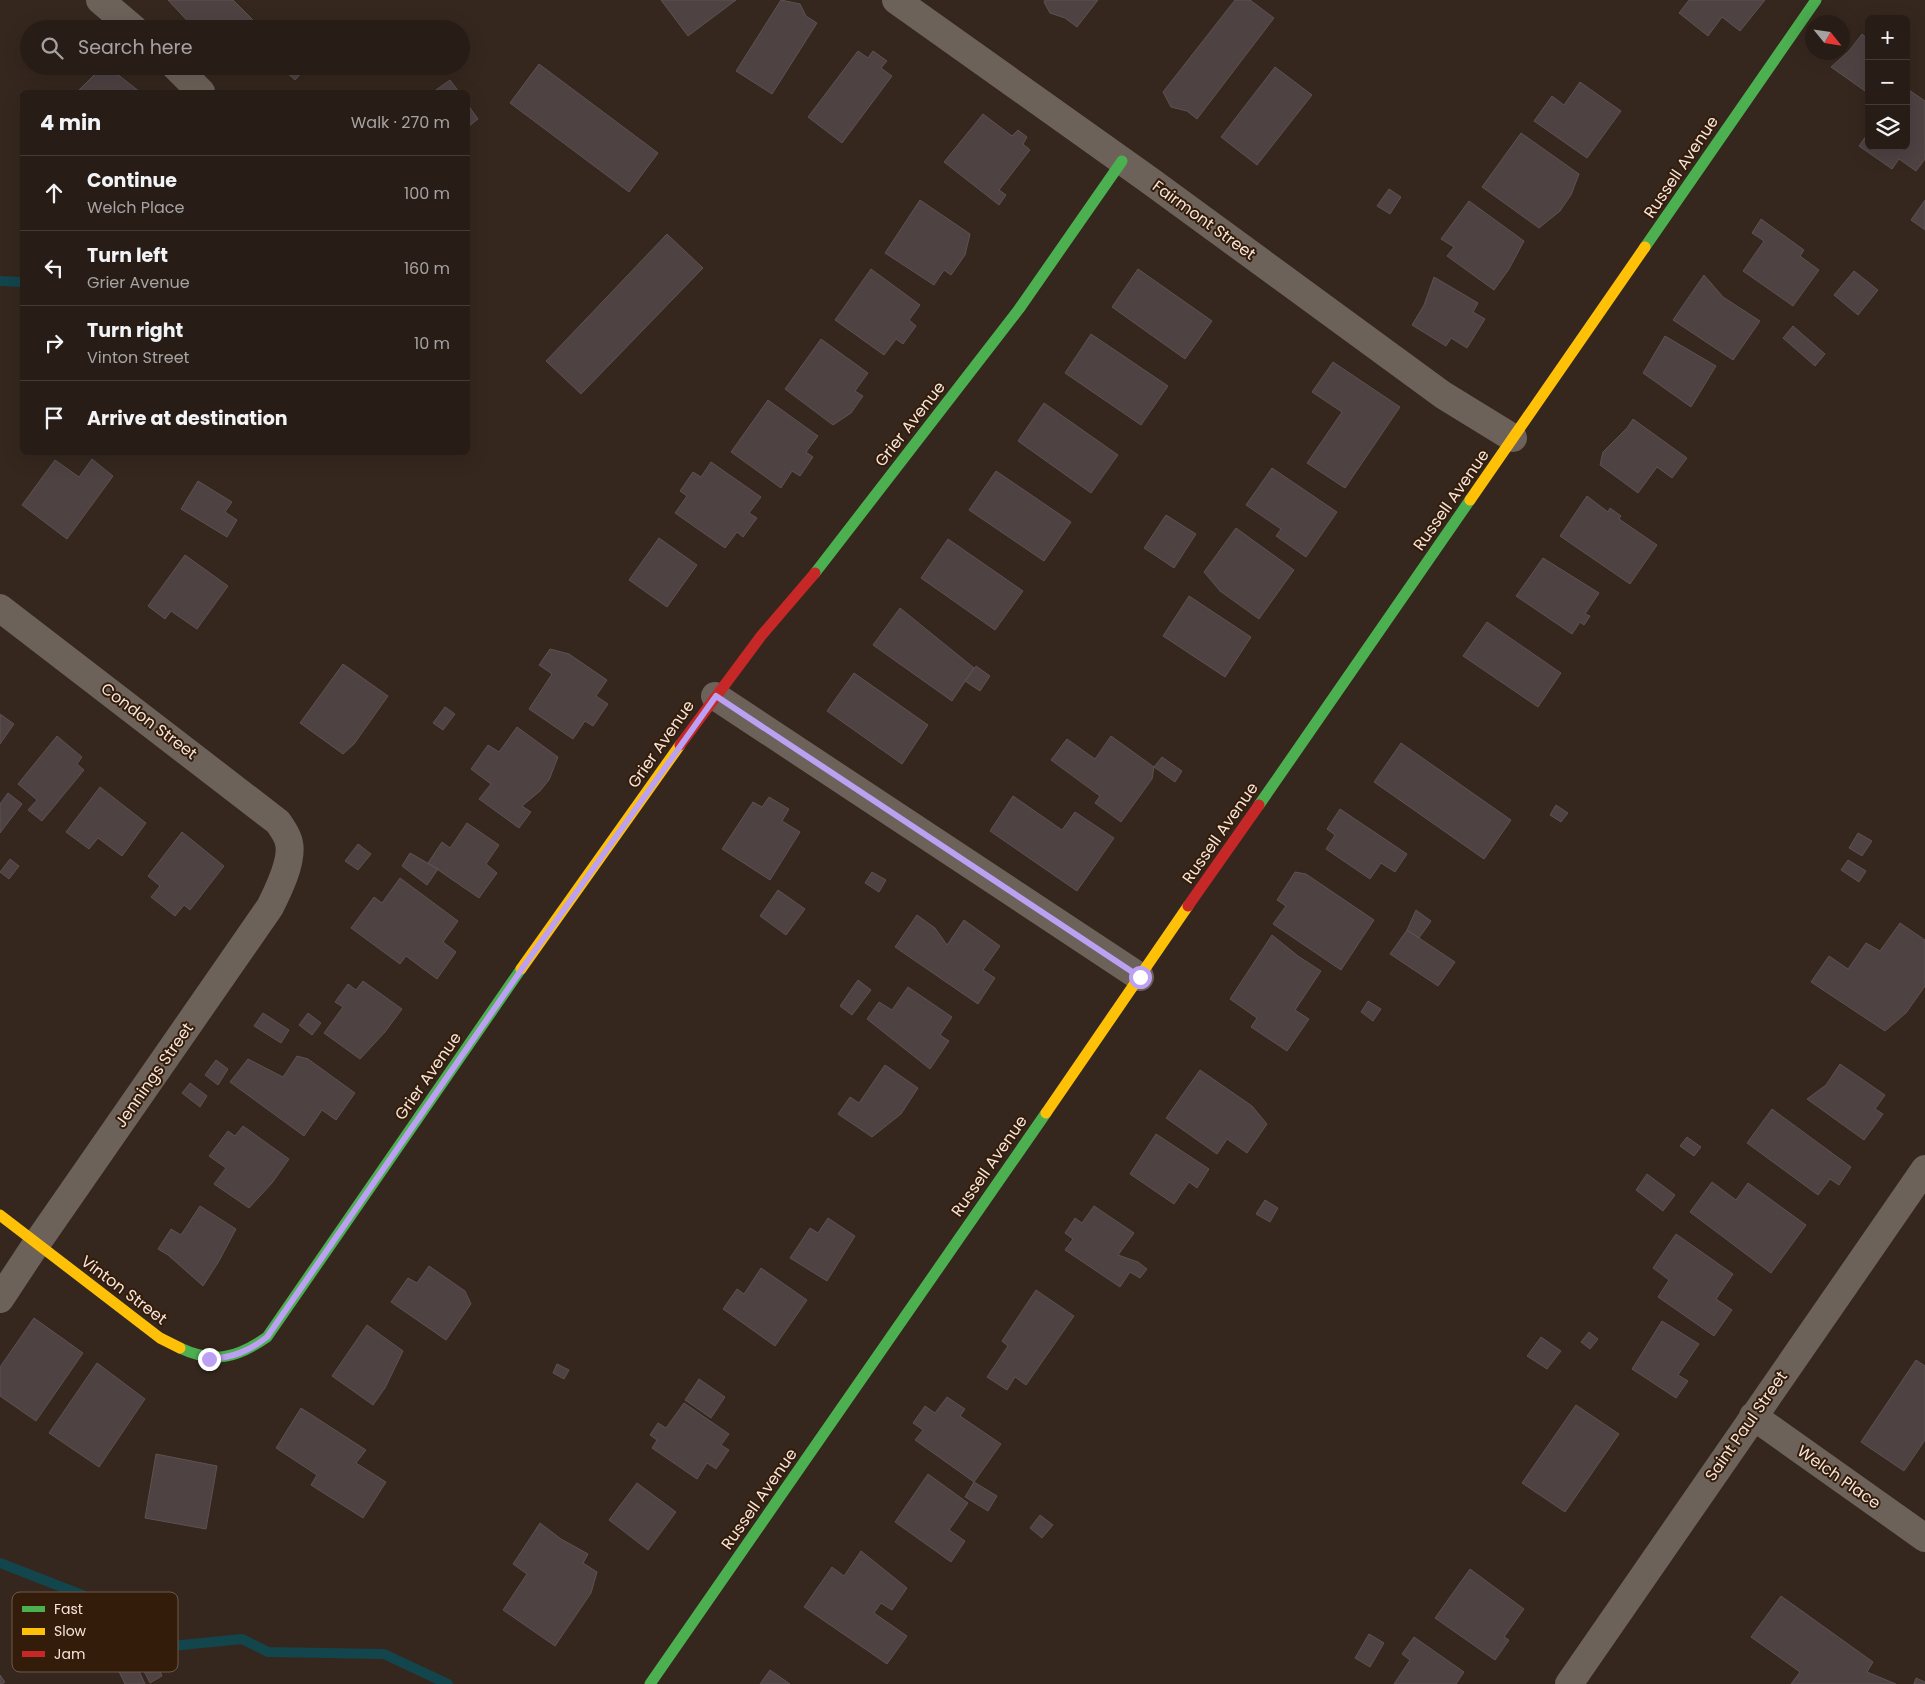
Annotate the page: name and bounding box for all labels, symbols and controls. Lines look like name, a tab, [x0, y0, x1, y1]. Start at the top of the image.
north arrow	[1805, 15, 1850, 60]
map controls	[1865, 15, 1910, 150]
button: +	[1865, 15, 1910, 60]
search box	[20, 20, 470, 75]
icon: search	[38, 34, 66, 62]
text: Search here	[78, 34, 192, 61]
button: −	[1865, 60, 1910, 105]
button: layers	[1865, 105, 1910, 150]
text: 4 min	[40, 108, 101, 137]
text: Walk · 270 m	[351, 111, 450, 134]
street label: Russell Avenue	[1638, 111, 1724, 223]
text: Continue	[87, 167, 177, 194]
street label: Fairmont Street	[1148, 175, 1261, 265]
icon: ahead	[40, 179, 68, 207]
text: 100 m	[404, 182, 450, 205]
text: Welch Place	[87, 196, 184, 219]
text: Turn left	[87, 242, 168, 269]
icon: left	[40, 254, 68, 282]
text: 160 m	[404, 257, 450, 280]
text: Grier Avenue	[87, 271, 190, 294]
text: Turn right	[87, 317, 183, 344]
icon: right	[40, 329, 68, 357]
text: 10 m	[414, 332, 450, 355]
text: Vinton Street	[87, 346, 189, 369]
street label: Grier Avenue	[869, 376, 951, 472]
icon: arrive	[40, 404, 68, 432]
text: Arrive at destination	[87, 405, 288, 432]
street label: Russell Avenue	[1408, 445, 1495, 555]
street label: Condon Street	[96, 677, 202, 765]
street label: Grier Avenue	[622, 695, 700, 793]
street label: Russell Avenue	[1177, 778, 1264, 888]
route start	[1129, 966, 1152, 989]
street label: Jennings Street	[109, 1018, 199, 1132]
street label: Grier Avenue	[389, 1027, 467, 1125]
street label: Russell Avenue	[946, 1111, 1033, 1221]
street label: Vinton Street	[76, 1250, 172, 1330]
route end	[198, 1348, 221, 1371]
street label: Saint Paul Street	[1699, 1366, 1793, 1486]
street label: Welch Place	[1793, 1440, 1886, 1514]
street label: Russell Avenue	[716, 1444, 803, 1554]
legend	[12, 1592, 178, 1672]
text: Fast	[54, 1599, 83, 1619]
text: Slow	[54, 1621, 87, 1641]
text: Jam	[54, 1644, 85, 1664]

